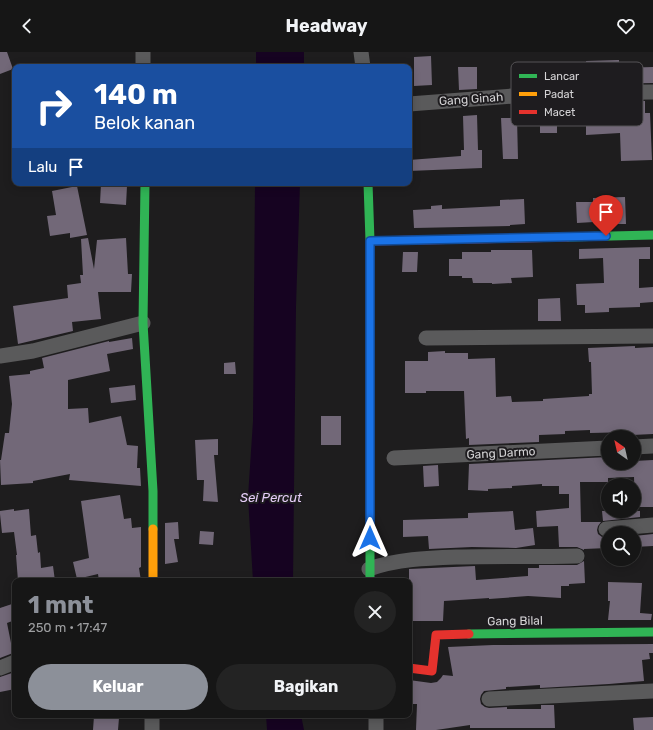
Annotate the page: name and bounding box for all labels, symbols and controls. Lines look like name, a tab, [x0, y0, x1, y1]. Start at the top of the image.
icon: back	[16, 15, 38, 37]
text: Headway	[286, 15, 367, 37]
icon: heart	[615, 15, 637, 37]
legend	[511, 62, 643, 126]
text: Lancar	[544, 70, 580, 83]
text: 140 m	[94, 78, 178, 111]
icon: right	[28, 80, 80, 132]
text: Padat	[544, 88, 575, 101]
street label: Gang Ginah	[438, 90, 504, 108]
text: Macet	[544, 106, 576, 119]
text: Belok kanan	[94, 112, 195, 134]
icon: arrive	[65, 156, 87, 178]
text: Lalu	[28, 158, 57, 176]
pin	[589, 195, 623, 236]
icon: arrive	[595, 201, 617, 223]
north arrow	[601, 430, 641, 470]
map controls	[601, 430, 641, 566]
street label: Gang Darmo	[466, 444, 536, 462]
button: sound	[601, 478, 641, 518]
water label: Sei Percut	[240, 490, 303, 505]
position arrow	[349, 517, 391, 559]
button: search	[601, 526, 641, 566]
text: 1 mnt	[28, 591, 94, 619]
button: close	[354, 591, 396, 633]
street label: Gang Bilal	[487, 614, 543, 628]
text: 250 m · 17:47	[28, 620, 107, 635]
button: Keluar	[28, 664, 208, 710]
button: Bagikan	[216, 664, 396, 710]

